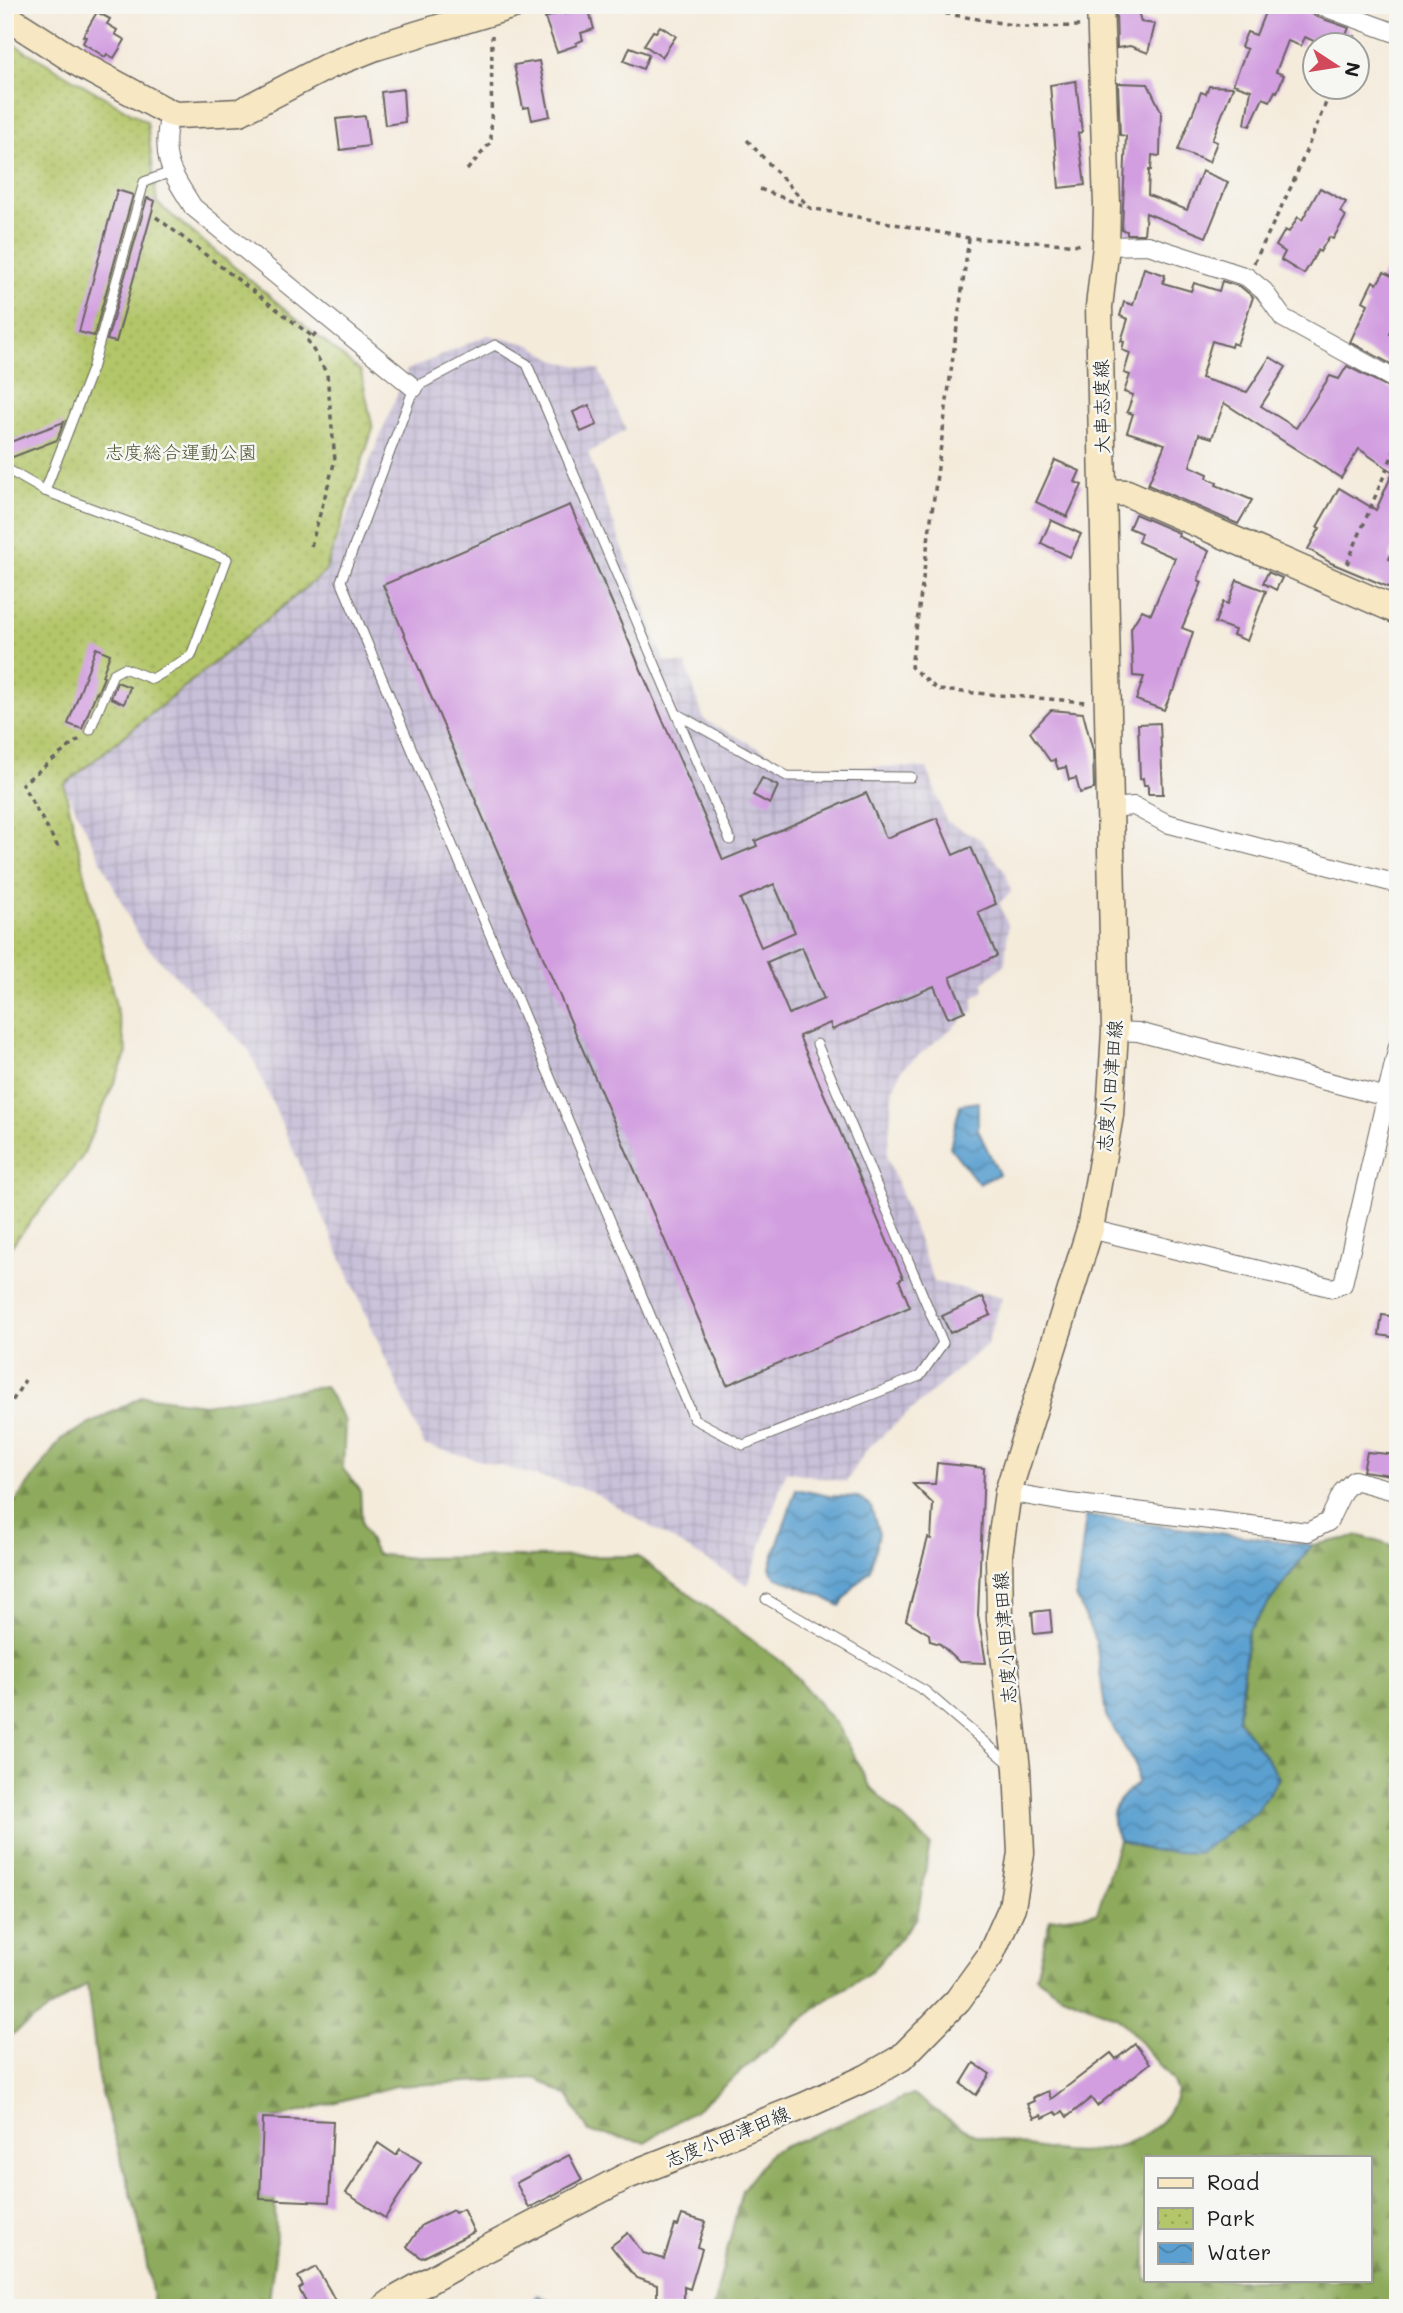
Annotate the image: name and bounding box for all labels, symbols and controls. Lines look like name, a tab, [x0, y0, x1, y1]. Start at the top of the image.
north arrow	[1302, 32, 1372, 102]
text: N	[1339, 60, 1367, 79]
street label: 大串志度線	[1088, 359, 1114, 455]
park label: 志度総合運動公園	[105, 439, 257, 464]
street label: 志度小田津田線	[1091, 1019, 1127, 1153]
street label: 志度小田津田線	[987, 1571, 1021, 1705]
street label: 志度小田津田線	[661, 2099, 793, 2173]
legend	[1144, 2156, 1372, 2282]
text: Road	[1207, 2168, 1259, 2195]
text: Park	[1207, 2204, 1255, 2231]
text: Water	[1207, 2238, 1271, 2265]

